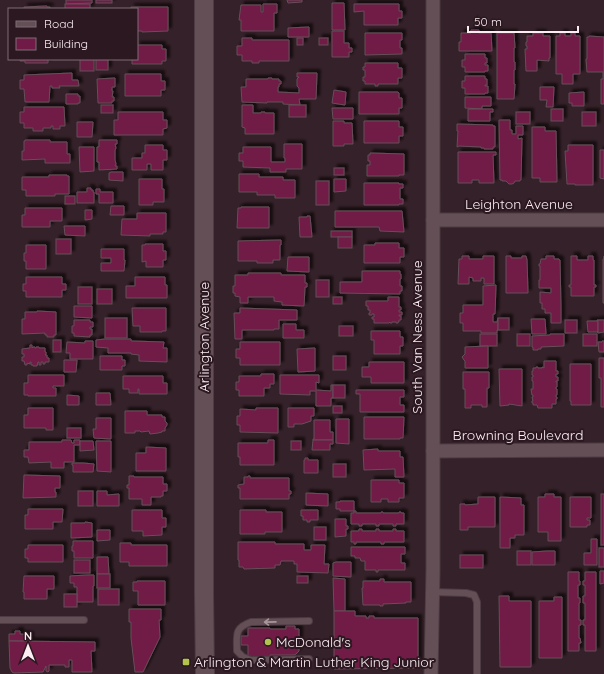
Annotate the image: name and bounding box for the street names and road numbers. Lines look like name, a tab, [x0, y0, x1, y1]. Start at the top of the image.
street label: Leighton Avenue	[465, 195, 573, 213]
street label: South Van Ness Avenue	[408, 260, 426, 414]
street label: Arlington Avenue	[195, 282, 213, 392]
street label: Browning Boulevard	[453, 426, 583, 444]

